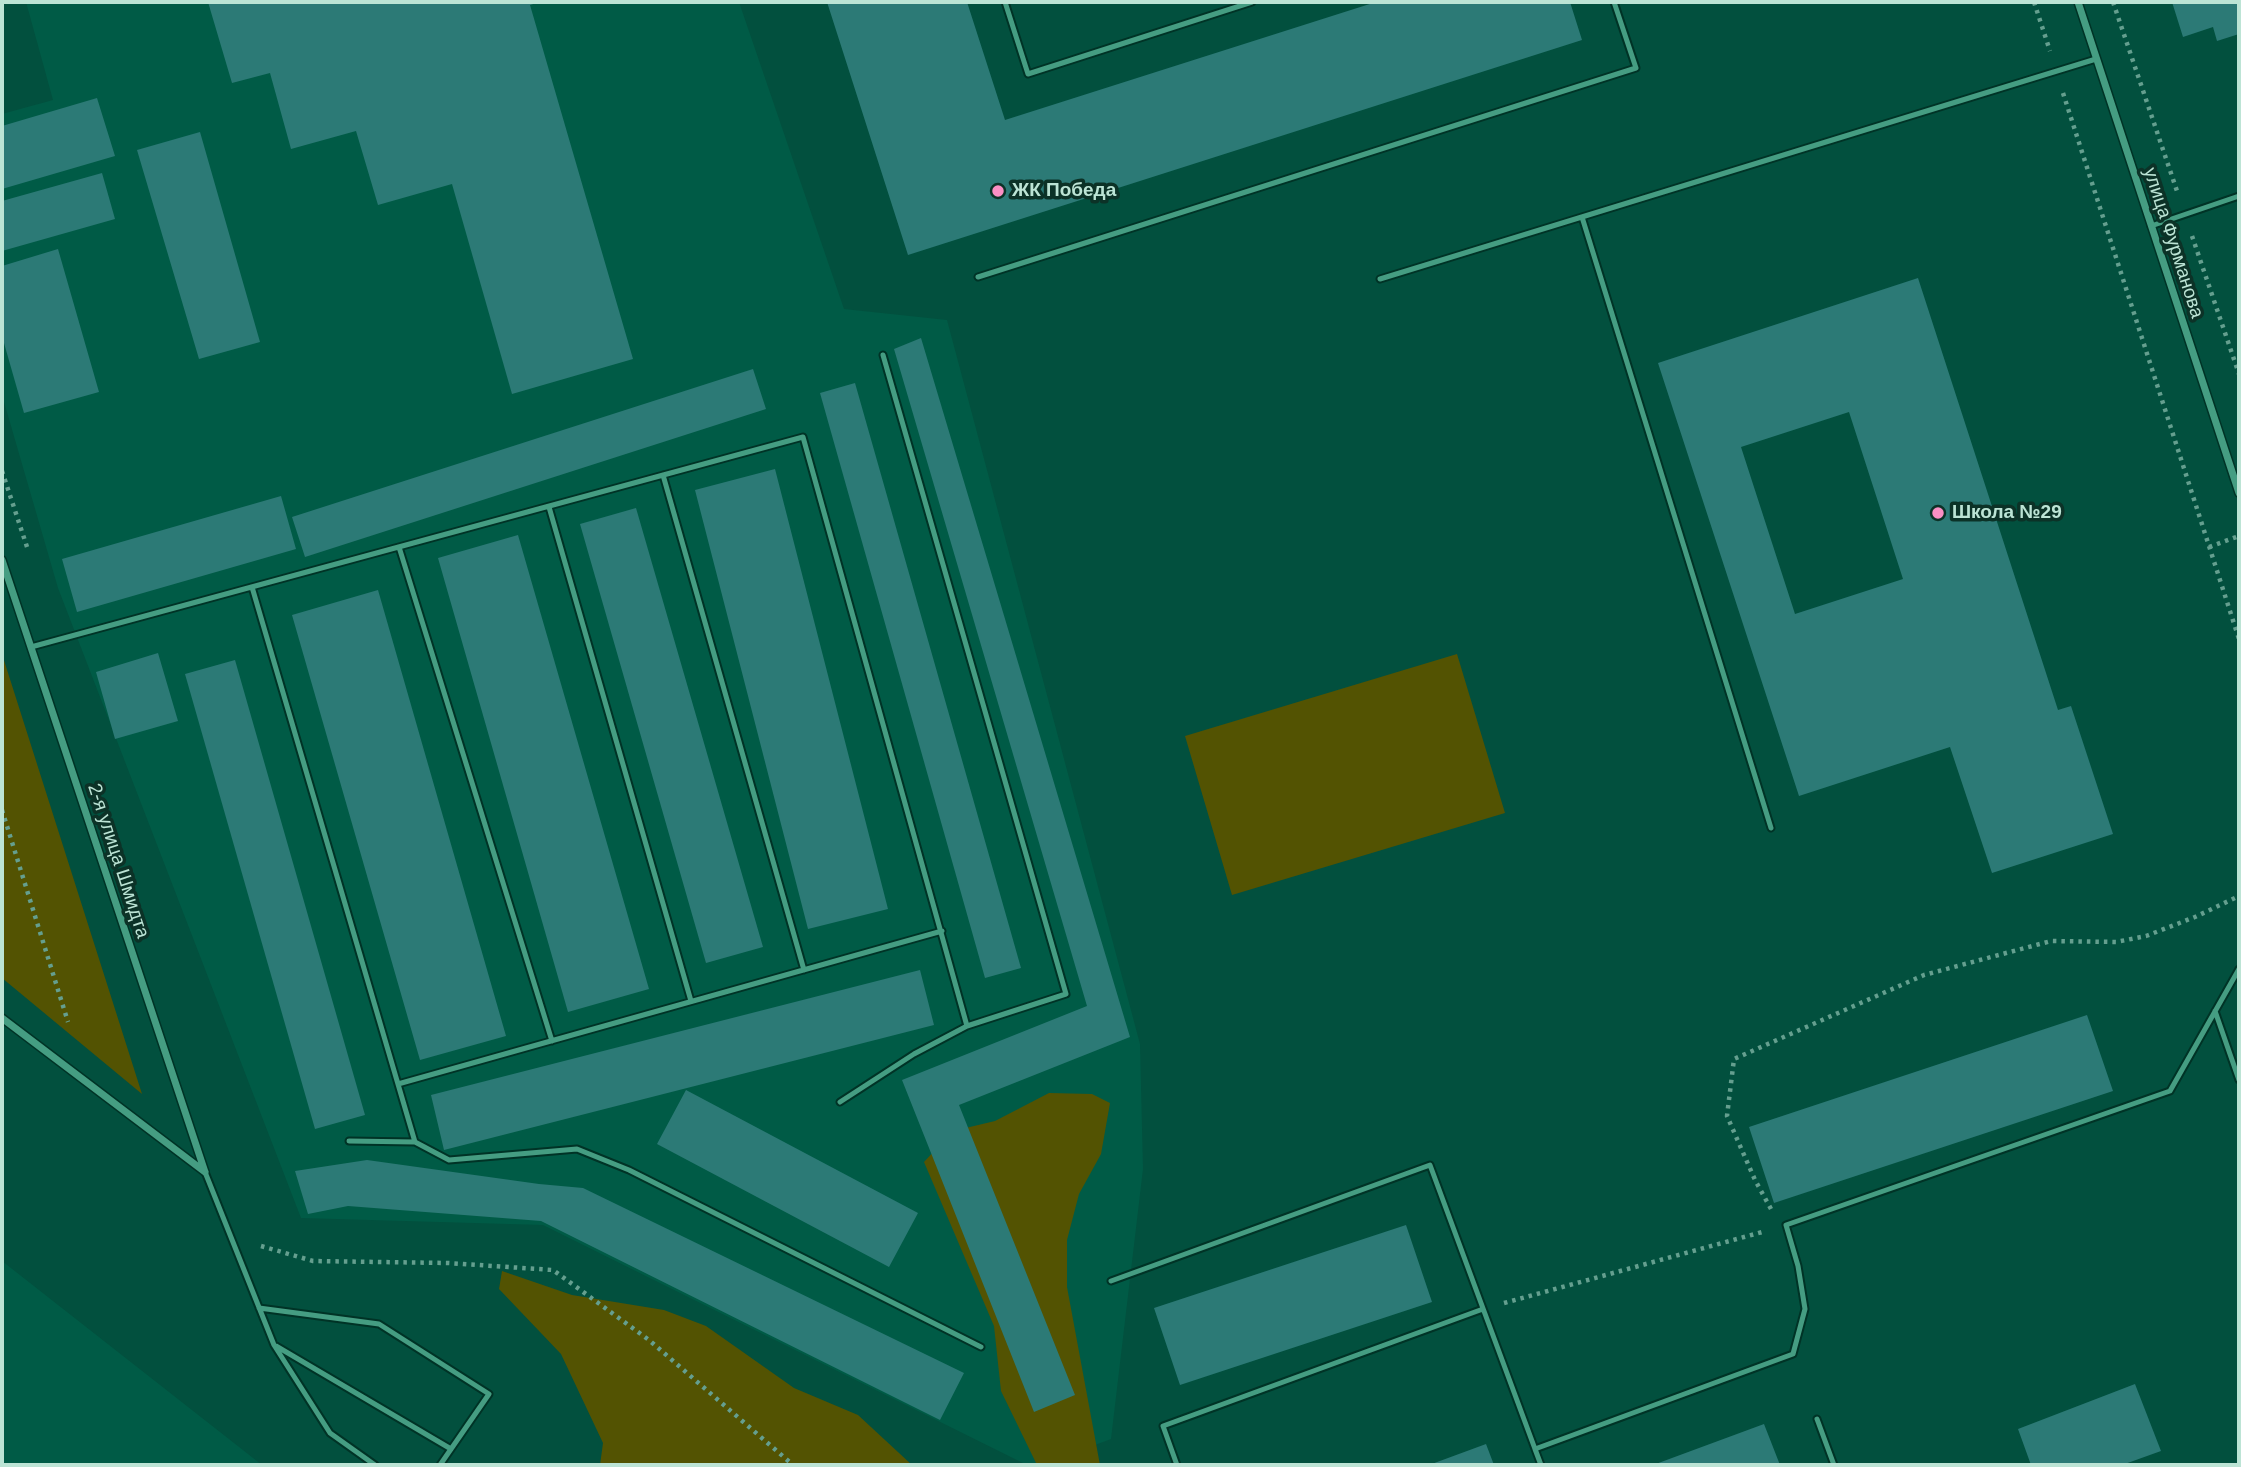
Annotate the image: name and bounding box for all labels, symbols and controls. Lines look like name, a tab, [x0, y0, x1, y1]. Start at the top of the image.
street label: улица Фурманова	[2138, 165, 2208, 321]
place label: ЖК Победа	[1012, 180, 1116, 202]
marker: ЖК Победа	[990, 183, 1006, 199]
place label: Школа №29	[1952, 502, 2062, 524]
marker: Школа №29	[1930, 505, 1946, 521]
street label: 2-я улица Шмидта	[82, 781, 154, 941]

